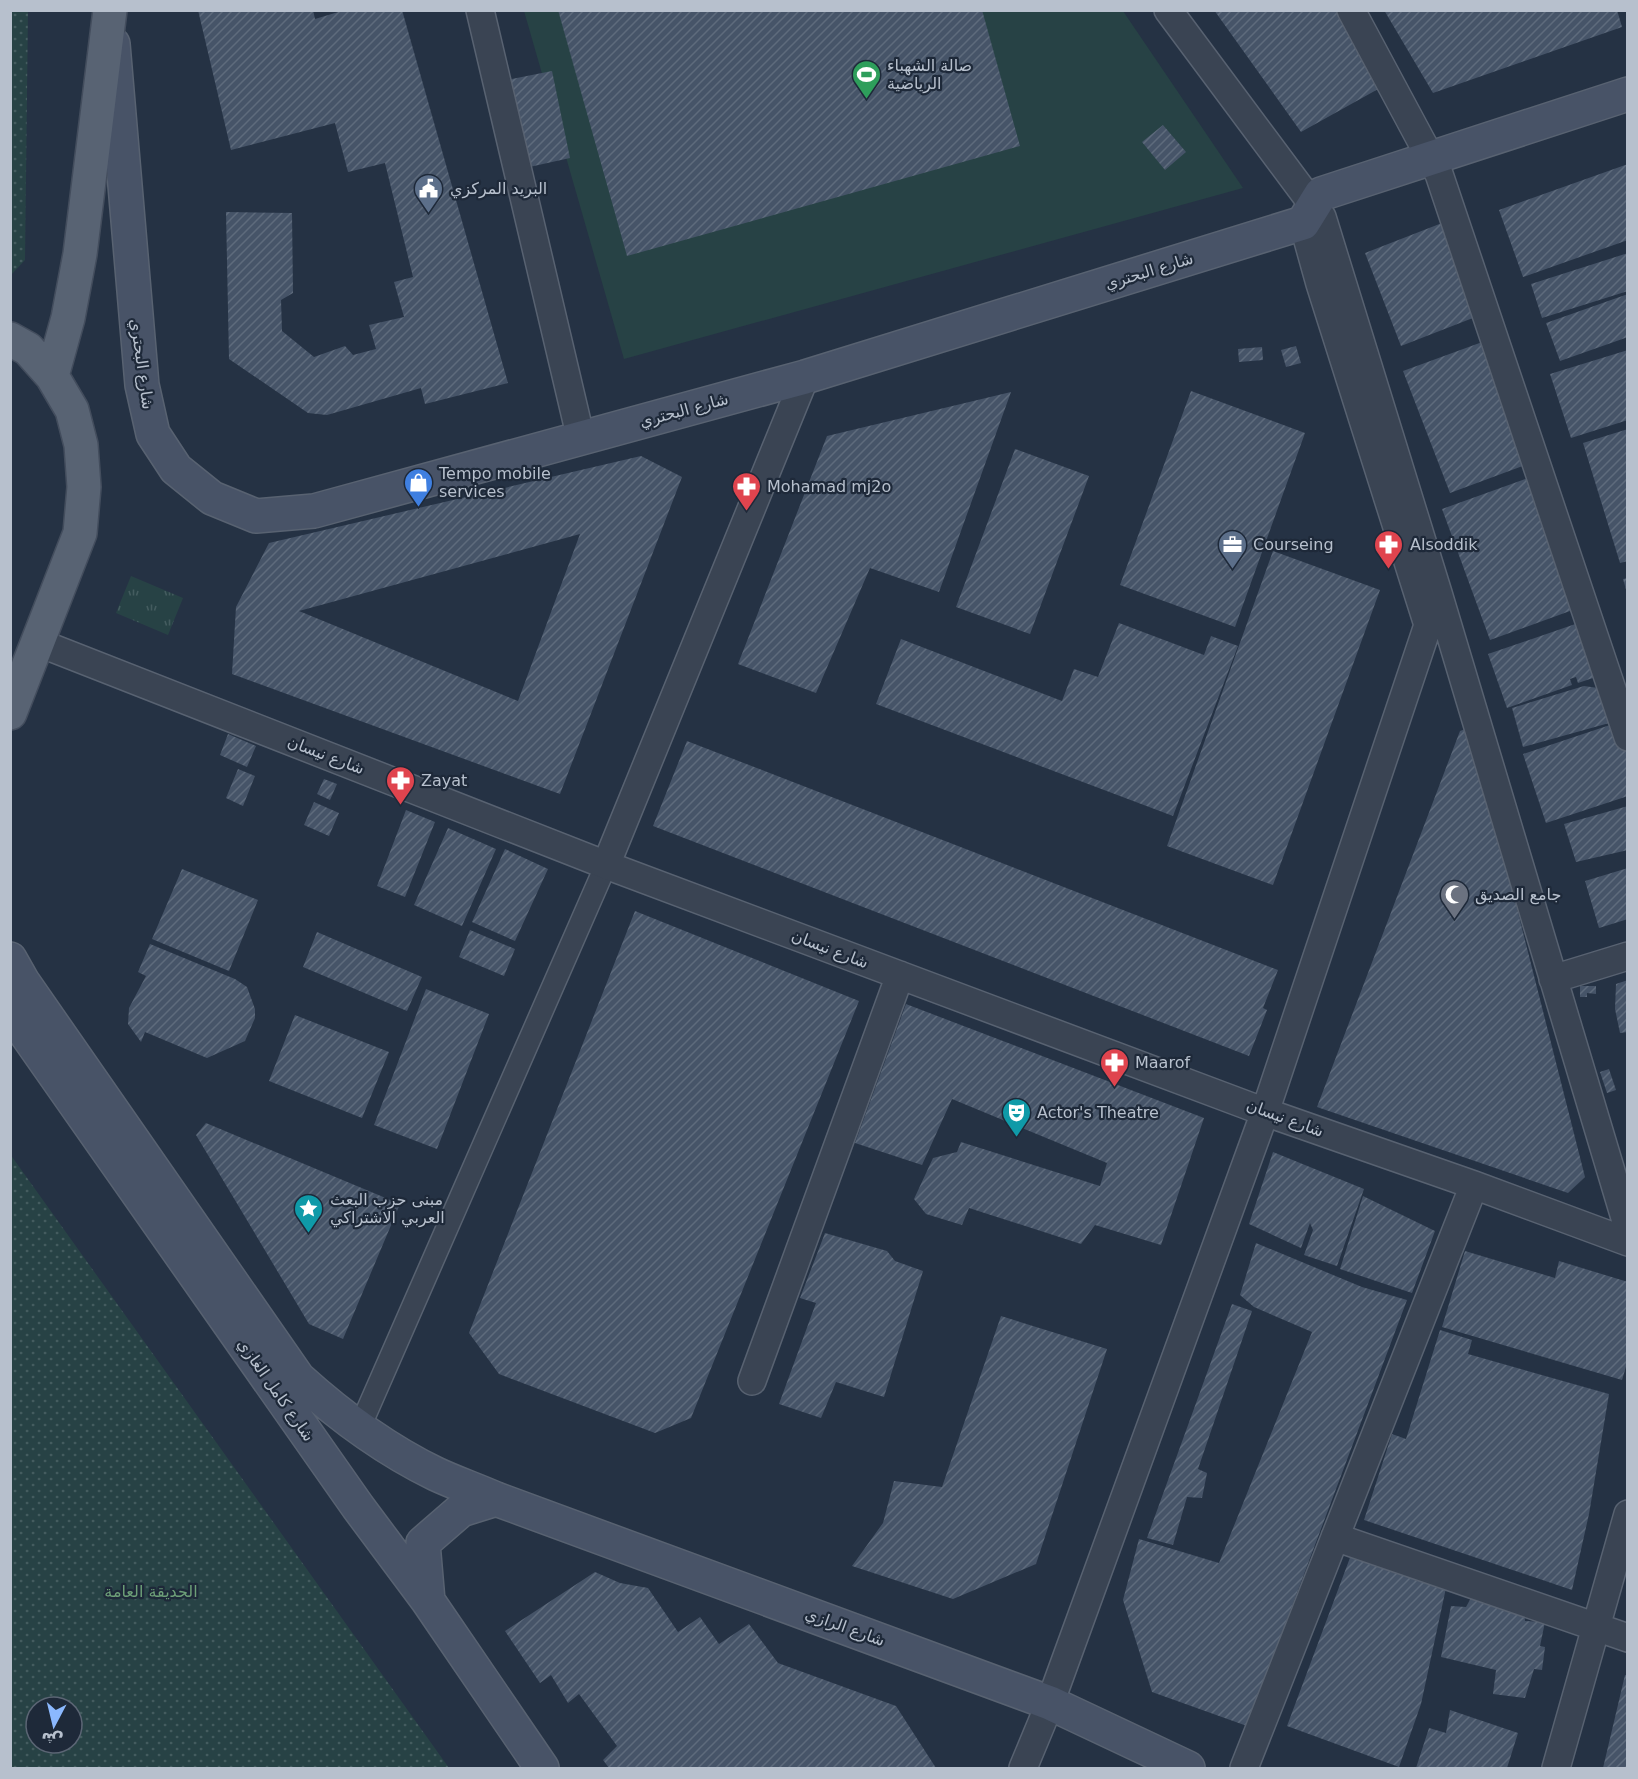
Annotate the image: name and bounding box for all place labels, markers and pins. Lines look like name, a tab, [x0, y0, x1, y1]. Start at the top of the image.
place label: صالة الشهباء الرياضية	[887, 56, 972, 94]
sports icon: صالة الشهباء الرياضية	[850, 58, 882, 100]
public building icon: البريد المركزي	[413, 172, 445, 214]
place label: البريد المركزي	[450, 179, 547, 199]
place label: Tempo mobile services	[438, 464, 551, 501]
shop icon: Tempo mobile services	[402, 466, 434, 508]
pharmacy icon: Mohamad mj2o	[730, 470, 762, 512]
place label: Mohamad mj2o	[767, 477, 891, 496]
office icon: Courseing	[1216, 528, 1248, 570]
pharmacy icon: Alsoddik	[1373, 528, 1405, 570]
place label: Courseing	[1253, 535, 1334, 554]
place label: Alsoddik	[1410, 535, 1478, 554]
pharmacy icon: Zayat	[384, 764, 416, 806]
place label: Zayat	[421, 771, 467, 790]
mosque icon: جامع الصديق	[1438, 878, 1470, 920]
place label: جامع الصديق	[1475, 885, 1561, 905]
pharmacy icon: Maarof	[1098, 1046, 1130, 1088]
place label: Maarof	[1135, 1053, 1190, 1072]
theatre icon: Actor's Theatre	[1000, 1096, 1032, 1138]
place label: Actor's Theatre	[1037, 1103, 1159, 1122]
place label: مبنى حزب البعث العربي الاشتراكي	[330, 1190, 445, 1228]
place icon: مبنى حزب البعث العربي الاشتراكي	[293, 1192, 325, 1234]

